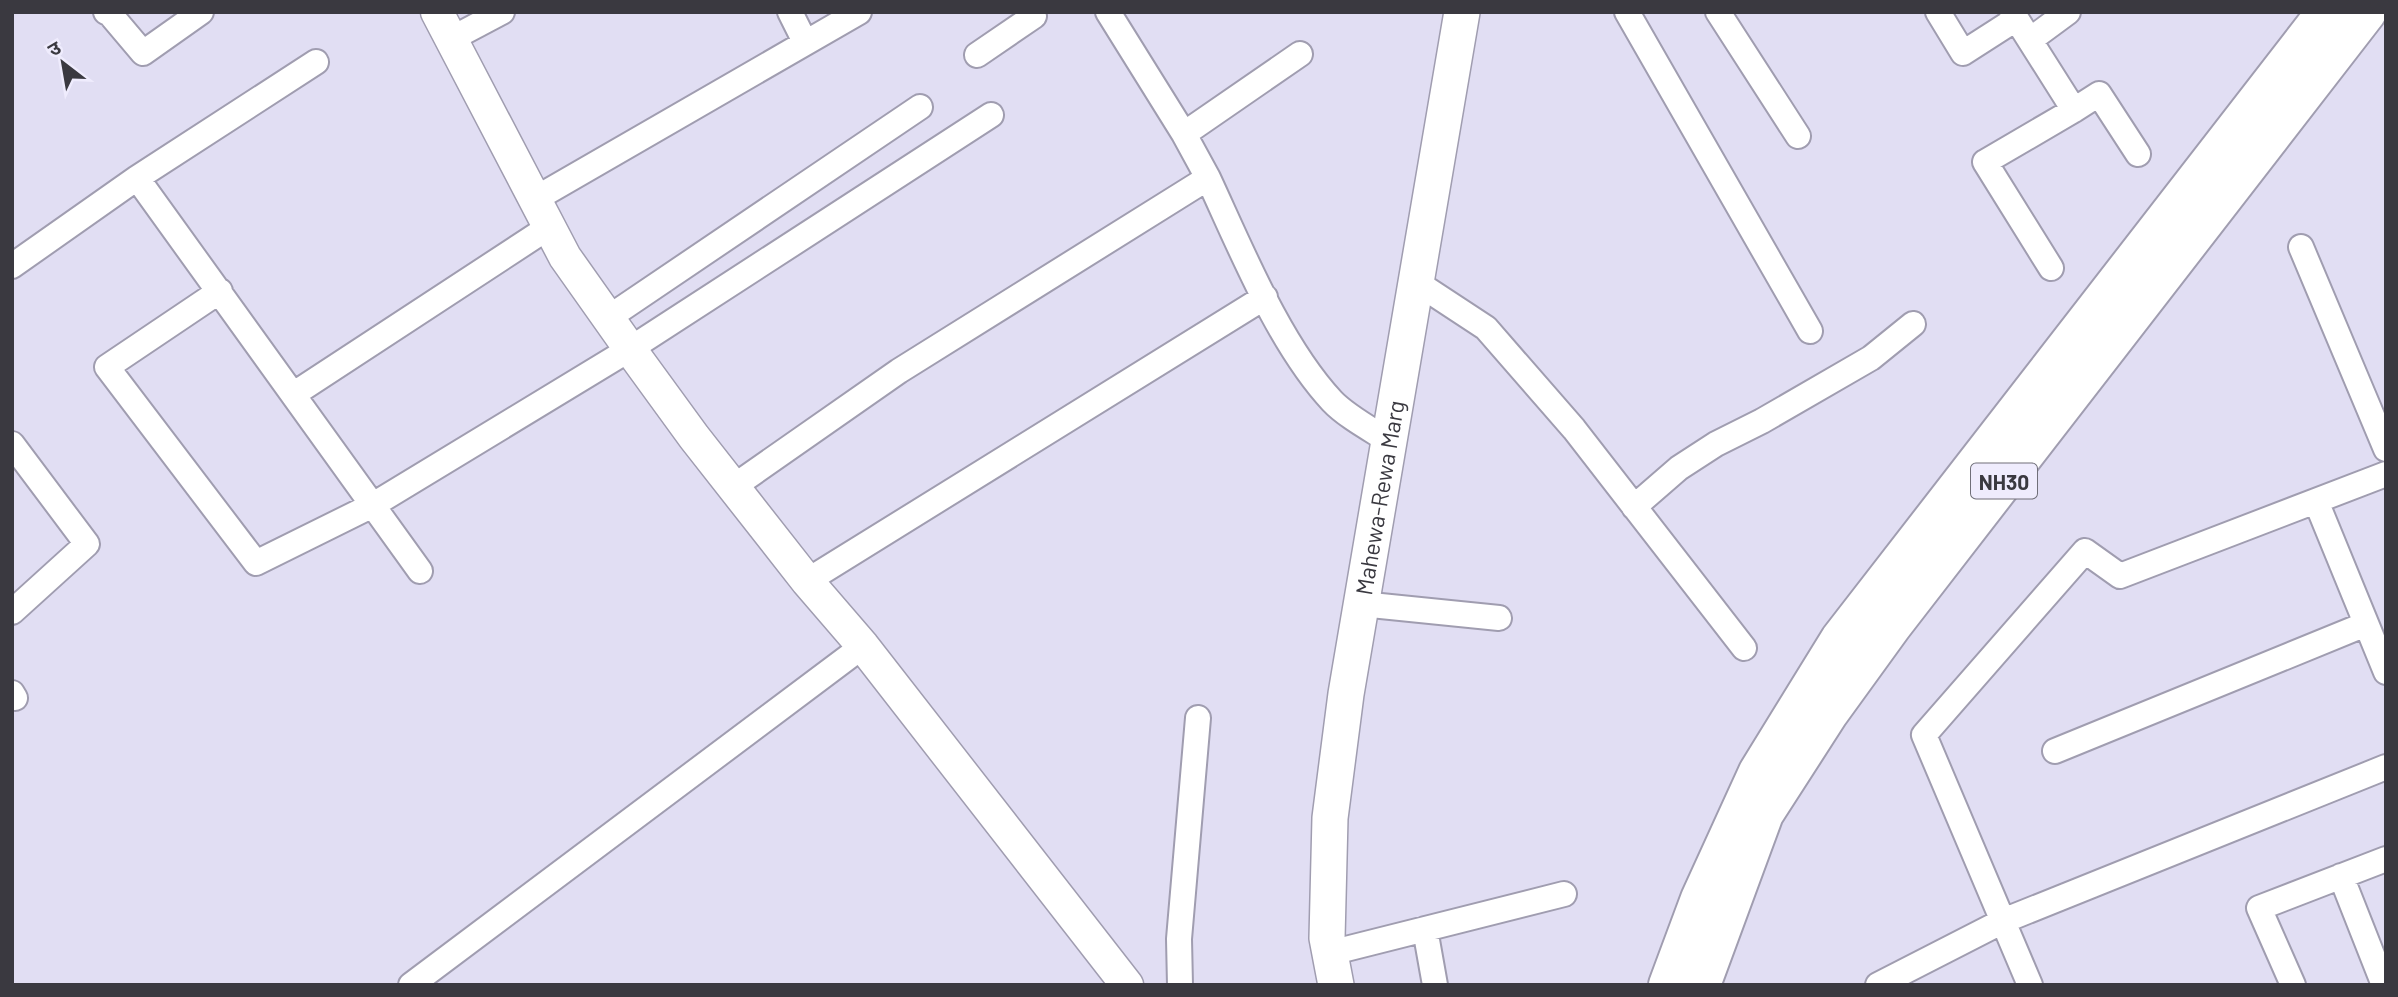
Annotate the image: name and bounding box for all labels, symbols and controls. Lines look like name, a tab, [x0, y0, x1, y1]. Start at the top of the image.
north arrow	[28, 28, 98, 98]
text: उ	[43, 35, 65, 61]
street label: Mahewa-Rewa Marg	[1349, 398, 1410, 597]
road number: NH30	[1971, 463, 2037, 498]

